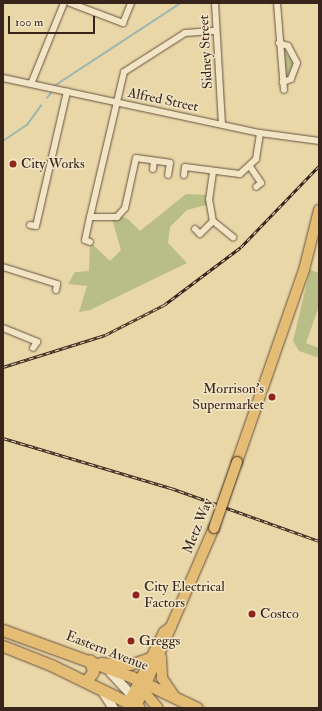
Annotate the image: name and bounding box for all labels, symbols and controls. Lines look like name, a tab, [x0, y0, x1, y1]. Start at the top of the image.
scale bar	[10, 8, 97, 34]
text: 100 m	[15, 15, 43, 30]
street label: Sidney Street	[196, 15, 216, 89]
street label: Alfred Street	[126, 84, 200, 116]
place label: City Works	[21, 156, 85, 172]
marker: City Works	[8, 159, 18, 169]
place label: Morrison's Supermarket	[192, 381, 264, 414]
marker: Morrison's Supermarket	[267, 392, 277, 402]
street label: Metz Way	[179, 496, 217, 556]
place label: City Electrical Factors	[144, 579, 225, 612]
marker: City Electrical Factors	[131, 590, 141, 600]
place label: Costco	[260, 606, 299, 622]
marker: Costco	[247, 609, 257, 619]
street label: Eastern Avenue	[63, 628, 151, 674]
place label: Greggs	[139, 633, 180, 649]
marker: Greggs	[126, 636, 136, 646]

